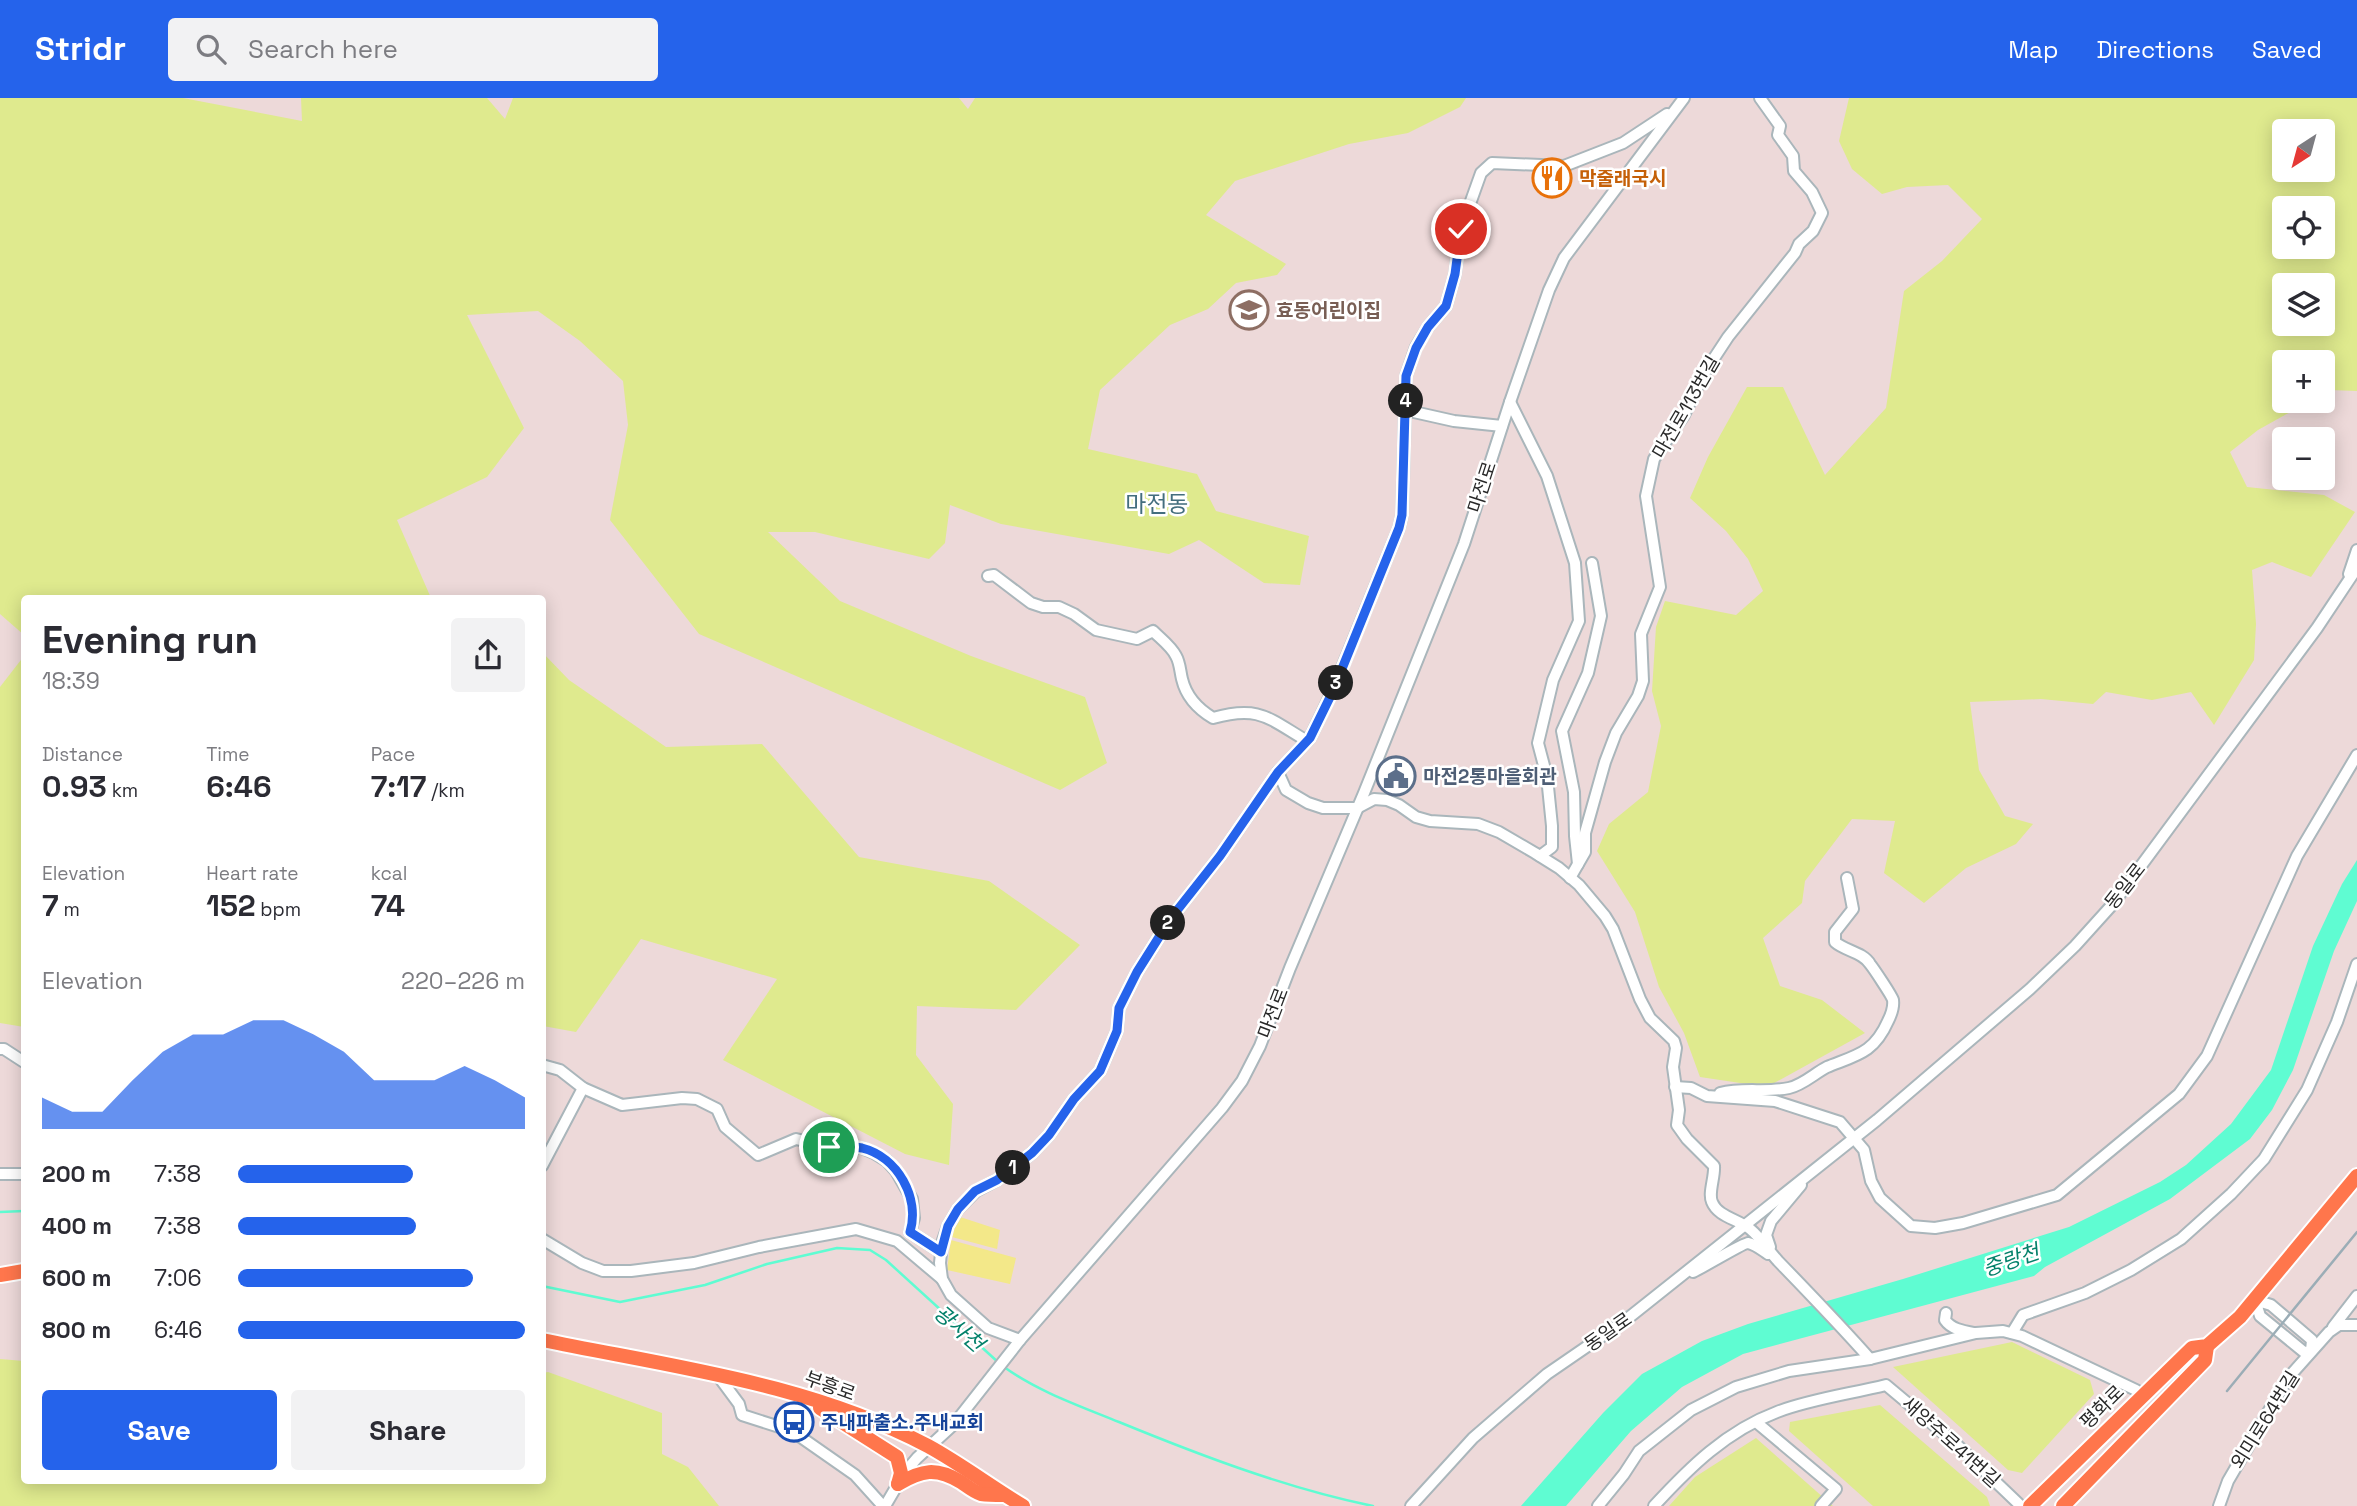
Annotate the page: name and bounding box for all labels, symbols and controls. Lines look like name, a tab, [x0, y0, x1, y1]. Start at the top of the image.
search box	[168, 18, 658, 81]
text: Stridr	[35, 28, 126, 70]
icon: search	[192, 30, 230, 68]
text: Search here	[248, 32, 398, 66]
text: Map	[2008, 34, 2058, 65]
text: Directions	[2096, 34, 2214, 65]
text: Saved	[2252, 34, 2322, 65]
north arrow	[2272, 119, 2334, 182]
map controls	[2272, 119, 2335, 490]
restaurant icon: 막줄래국시	[1531, 157, 1573, 199]
place label: 막줄래국시	[1579, 166, 1666, 191]
button: locate	[2272, 196, 2335, 259]
pin	[1431, 199, 1491, 259]
icon: check	[1442, 210, 1480, 248]
button: layers	[2272, 273, 2335, 336]
school or university icon: 효동어린이집	[1228, 289, 1270, 331]
place label: 효동어린이집	[1276, 298, 1381, 323]
button: +	[2272, 350, 2335, 413]
street label: 마전로113번길	[1646, 351, 1726, 463]
pin: 4	[1388, 384, 1424, 418]
text: 4	[1399, 388, 1412, 413]
button: −	[2272, 427, 2335, 490]
street label: 마전로	[1462, 458, 1502, 516]
district label: 마전동	[1125, 489, 1189, 519]
text: Evening run	[42, 616, 258, 664]
button: share	[451, 618, 525, 692]
text: 18:39	[42, 666, 100, 696]
pin: 3	[1318, 666, 1354, 700]
text: 3	[1330, 670, 1341, 695]
text: Distance	[42, 742, 123, 767]
text: Time	[206, 742, 250, 767]
text: Pace	[371, 742, 415, 767]
public building icon: 마전2통마을회관	[1375, 755, 1417, 797]
place label: 마전2통마을회관	[1423, 764, 1557, 789]
text: 0.93	[42, 767, 107, 806]
text: 6:46	[206, 767, 271, 806]
text: 7:17	[371, 767, 426, 806]
text: km	[107, 778, 138, 803]
text: /km	[426, 778, 465, 803]
street label: 동일로	[2099, 858, 2151, 914]
text: Elevation	[42, 861, 125, 886]
text: Heart rate	[206, 861, 299, 886]
text: kcal	[371, 861, 407, 886]
text: 7	[42, 886, 59, 925]
text: 152	[206, 886, 255, 925]
text: 74	[371, 886, 405, 925]
text: m	[59, 897, 80, 922]
text: bpm	[255, 897, 301, 922]
pin: 2	[1150, 906, 1186, 940]
text: 2	[1162, 910, 1173, 935]
text: Elevation	[42, 966, 143, 996]
text: 220–226 m	[401, 966, 525, 996]
street label: 마전로	[1252, 984, 1294, 1042]
pin	[799, 1117, 859, 1177]
icon: arrive	[810, 1128, 848, 1166]
pin: 1	[996, 1150, 1030, 1186]
text: 1	[1008, 1155, 1017, 1180]
text: 200 m	[42, 1159, 111, 1189]
text: 7:38	[154, 1159, 201, 1189]
text: 400 m	[42, 1211, 112, 1241]
text: 7:38	[154, 1211, 201, 1241]
water label: 중랑천	[1979, 1237, 2045, 1282]
text: 600 m	[42, 1263, 112, 1293]
text: 7:06	[154, 1263, 202, 1293]
water label: 광사천	[928, 1299, 992, 1359]
street label: 동일로	[1579, 1307, 1637, 1357]
text: 800 m	[42, 1315, 111, 1345]
text: 6:46	[154, 1315, 202, 1345]
street label: 부흥로	[801, 1365, 859, 1407]
street label: 외미로64번길	[2225, 1366, 2305, 1474]
street label: 평화로	[2074, 1380, 2130, 1434]
button: Save	[42, 1390, 277, 1470]
button: Share	[291, 1390, 525, 1470]
street label: 새양주로41번길	[1896, 1391, 2006, 1493]
bus stop icon: 주내파출소.주내교회	[773, 1401, 815, 1443]
place label: 주내파출소.주내교회	[821, 1410, 984, 1435]

